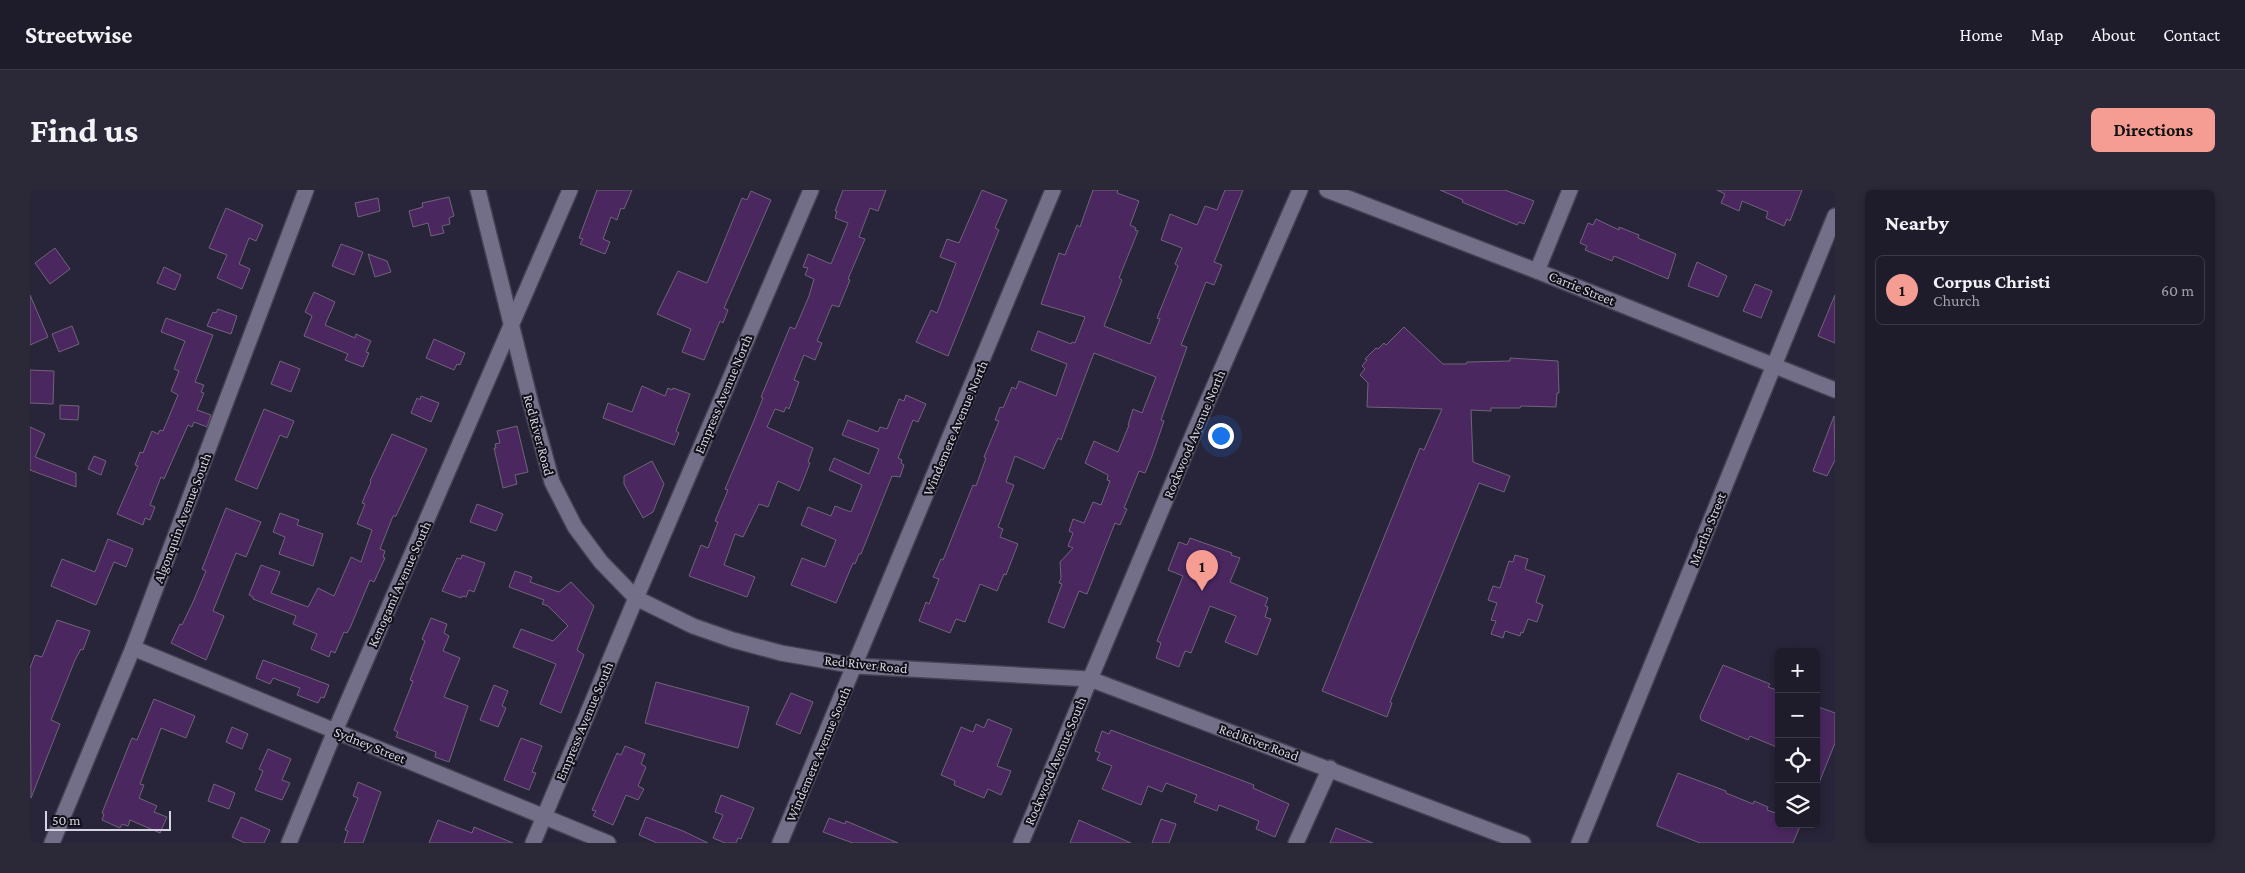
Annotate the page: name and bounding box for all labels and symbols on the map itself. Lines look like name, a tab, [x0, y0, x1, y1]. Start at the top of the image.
street label: Carrie Street	[1547, 267, 1618, 309]
street label: Empress Avenue North	[691, 332, 755, 456]
street label: Windemere Avenue North	[919, 358, 991, 498]
street label: Rockwood Avenue North	[1160, 367, 1228, 501]
street label: Red River Road	[520, 393, 558, 478]
your location	[1208, 423, 1234, 449]
street label: Algonquin Avenue South	[150, 450, 214, 585]
street label: Martha Street	[1685, 490, 1729, 568]
street label: Kenogami Avenue South	[364, 518, 434, 649]
pin: 1	[1186, 550, 1218, 591]
street label: Red River Road	[824, 652, 909, 676]
street label: Empress Avenue South	[552, 659, 616, 783]
street label: Windemere Avenue South	[782, 684, 854, 824]
street label: Rockwood Avenue South	[1021, 694, 1089, 828]
street label: Red River Road	[1217, 720, 1302, 764]
street label: Sydney Street	[332, 723, 408, 767]
scale bar	[45, 808, 171, 831]

